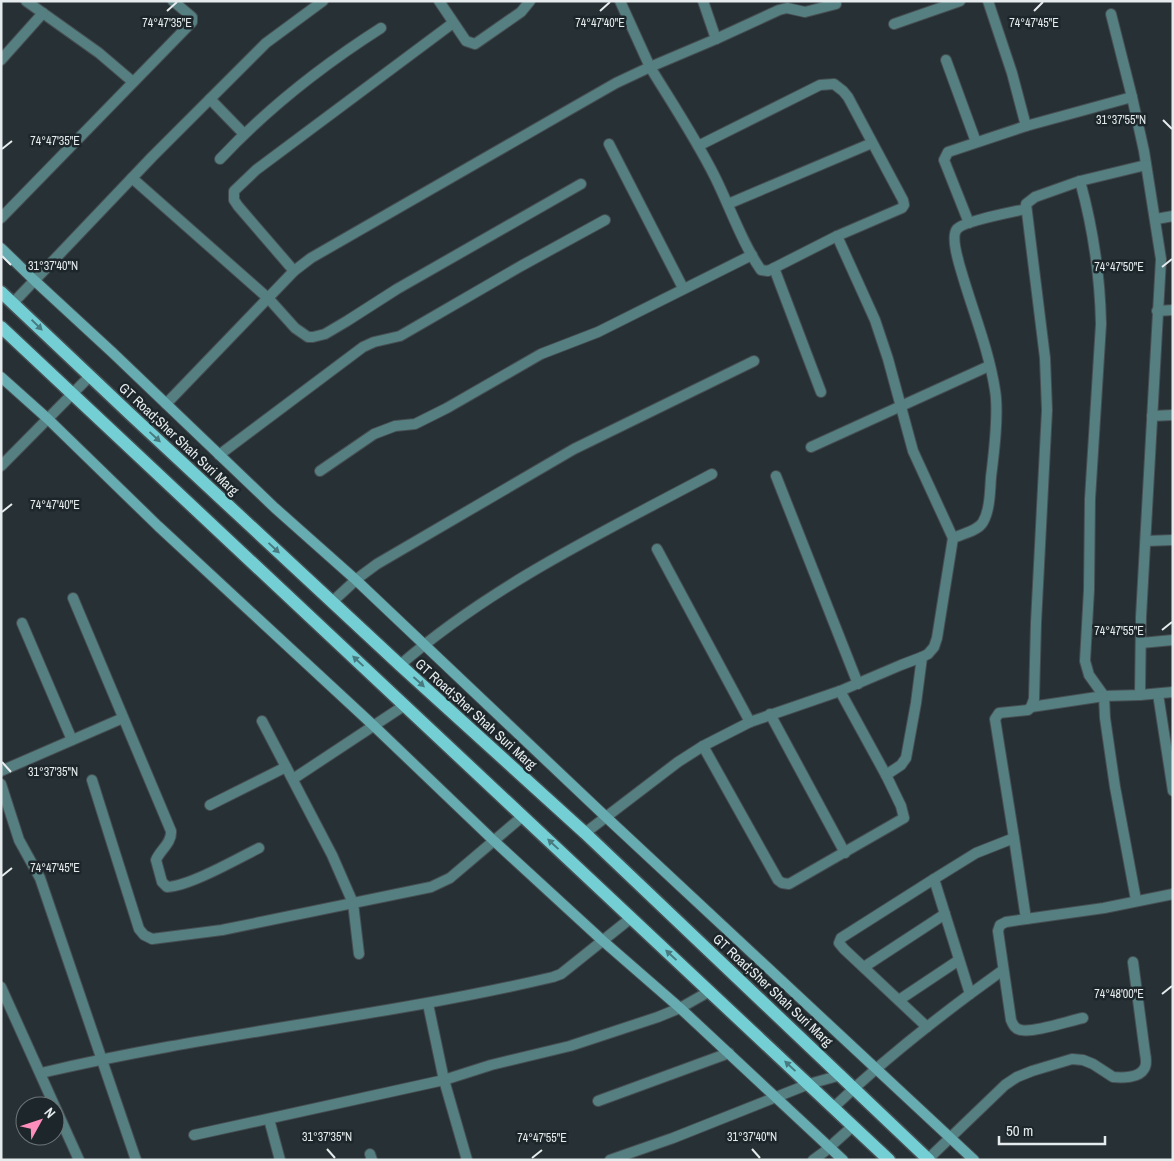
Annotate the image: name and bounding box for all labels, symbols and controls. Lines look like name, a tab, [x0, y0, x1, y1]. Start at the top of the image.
text: 74°47'35"E	[142, 15, 192, 31]
text: 74°47'40"E	[575, 15, 625, 31]
text: 74°47'45"E	[1009, 15, 1059, 31]
text: 31°37'55"N	[1096, 112, 1146, 128]
text: 74°47'35"E	[30, 133, 80, 149]
text: 31°37'40"N	[28, 258, 78, 274]
text: 74°47'50"E	[1094, 259, 1144, 275]
one-way arrow	[30, 319, 42, 331]
street label: GT Road;Sher Shah Suri Marg	[115, 379, 243, 500]
one-way arrow	[148, 431, 160, 443]
text: 74°47'40"E	[30, 497, 80, 513]
one-way arrow	[267, 542, 279, 554]
text: 74°47'55"E	[1094, 623, 1144, 639]
one-way arrow	[352, 655, 364, 667]
street label: GT Road;Sher Shah Suri Marg	[411, 655, 541, 774]
one-way arrow	[412, 676, 424, 688]
text: 31°37'35"N	[28, 764, 78, 780]
one-way arrow	[547, 838, 559, 850]
text: 74°47'45"E	[30, 860, 80, 876]
street label: GT Road;Sher Shah Suri Marg	[709, 930, 837, 1051]
one-way arrow	[666, 949, 678, 961]
text: 74°48'00"E	[1094, 986, 1144, 1002]
one-way arrow	[784, 1060, 796, 1072]
north arrow	[15, 1096, 65, 1146]
text: N	[40, 1104, 60, 1122]
scale bar	[999, 1114, 1105, 1146]
text: 50 m	[1006, 1120, 1033, 1141]
text: 31°37'35"N	[302, 1129, 352, 1145]
text: 31°37'40"N	[727, 1129, 777, 1145]
text: 74°47'55"E	[517, 1130, 567, 1146]

